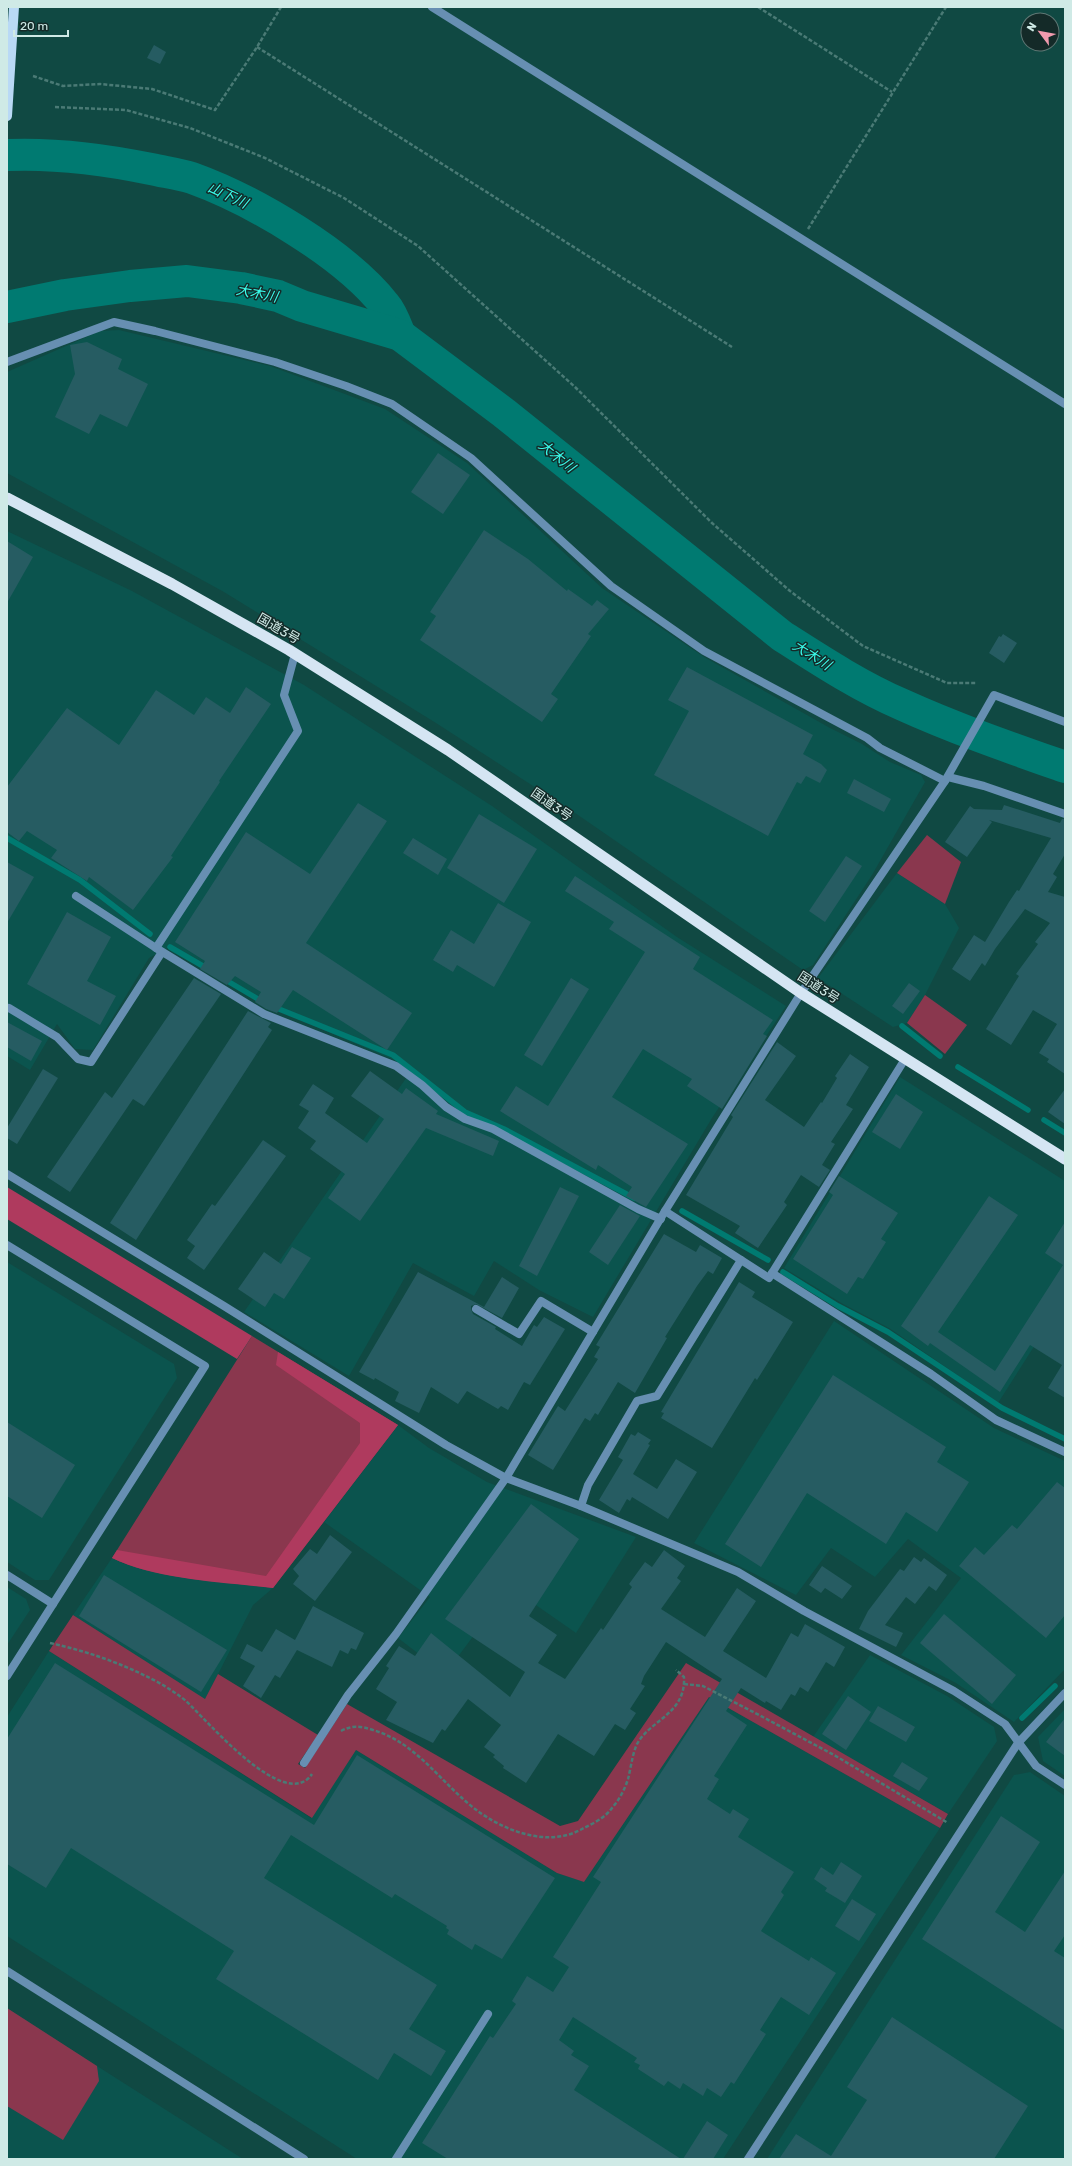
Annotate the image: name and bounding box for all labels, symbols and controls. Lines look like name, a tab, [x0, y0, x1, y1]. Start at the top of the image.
scale bar	[14, 12, 68, 38]
north arrow	[1020, 12, 1060, 52]
text: 20 m	[20, 19, 48, 33]
text: N	[1024, 20, 1040, 34]
water label: 山下川	[205, 179, 252, 213]
water label: 大木川	[235, 281, 281, 306]
water label: 大木川	[535, 437, 580, 477]
street label: 国道3号	[255, 610, 303, 647]
water label: 大木川	[789, 637, 836, 675]
street label: 国道3号	[528, 785, 575, 824]
street label: 国道3号	[795, 968, 842, 1006]

